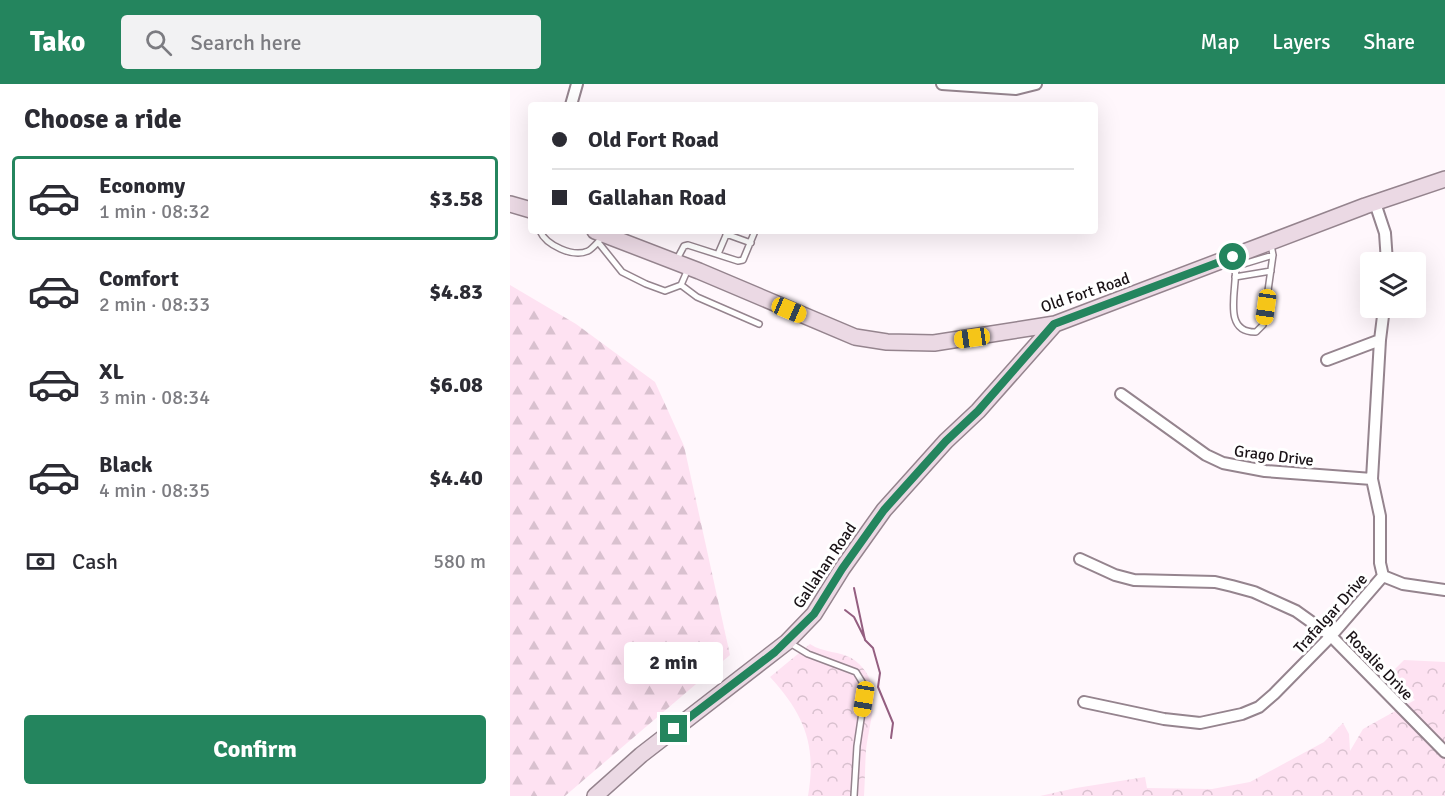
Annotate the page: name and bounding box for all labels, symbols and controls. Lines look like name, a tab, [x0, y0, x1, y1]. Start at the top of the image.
search box	[121, 15, 541, 69]
text: Tako	[30, 25, 85, 59]
icon: search	[142, 26, 175, 59]
text: Search here	[190, 29, 301, 56]
text: Map	[1201, 29, 1239, 55]
text: Layers	[1272, 29, 1330, 55]
text: Share	[1363, 29, 1415, 55]
text: Choose a ride	[24, 103, 182, 136]
text: Old Fort Road	[588, 126, 719, 153]
icon: car	[27, 171, 81, 225]
text: Economy	[99, 172, 185, 199]
text: Gallahan Road	[588, 184, 726, 211]
text: $3.58	[429, 185, 483, 212]
text: 1 min · 08:32	[99, 199, 210, 224]
route start	[1219, 243, 1246, 270]
map controls	[1360, 252, 1426, 318]
button: layers	[1360, 252, 1426, 318]
icon: car	[27, 264, 81, 318]
text: Comfort	[99, 265, 179, 292]
street label: Old Fort Road	[1038, 268, 1133, 318]
text: $4.83	[429, 278, 483, 305]
car	[1255, 288, 1277, 326]
text: 2 min · 08:33	[99, 292, 210, 317]
car	[769, 295, 809, 325]
car	[953, 327, 991, 349]
icon: car	[27, 357, 81, 411]
text: XL	[99, 358, 124, 385]
text: $6.08	[429, 371, 483, 398]
text: 3 min · 08:34	[99, 385, 210, 410]
street label: Grago Drive	[1233, 441, 1315, 471]
icon: car	[27, 450, 81, 504]
text: Black	[99, 451, 153, 478]
text: $4.40	[429, 464, 483, 491]
text: 4 min · 08:35	[99, 478, 210, 503]
street label: Gallahan Road	[789, 519, 861, 612]
icon: cash	[24, 545, 57, 578]
text: Cash	[72, 548, 118, 575]
text: 580 m	[433, 549, 486, 574]
street label: Trafalgar Drive	[1290, 570, 1372, 658]
street label: Rosalie Drive	[1341, 627, 1417, 705]
callout: 2 min	[624, 642, 723, 684]
text: 2 min	[649, 650, 698, 675]
car	[852, 680, 876, 718]
button: Confirm	[24, 715, 486, 784]
route end	[660, 715, 687, 742]

